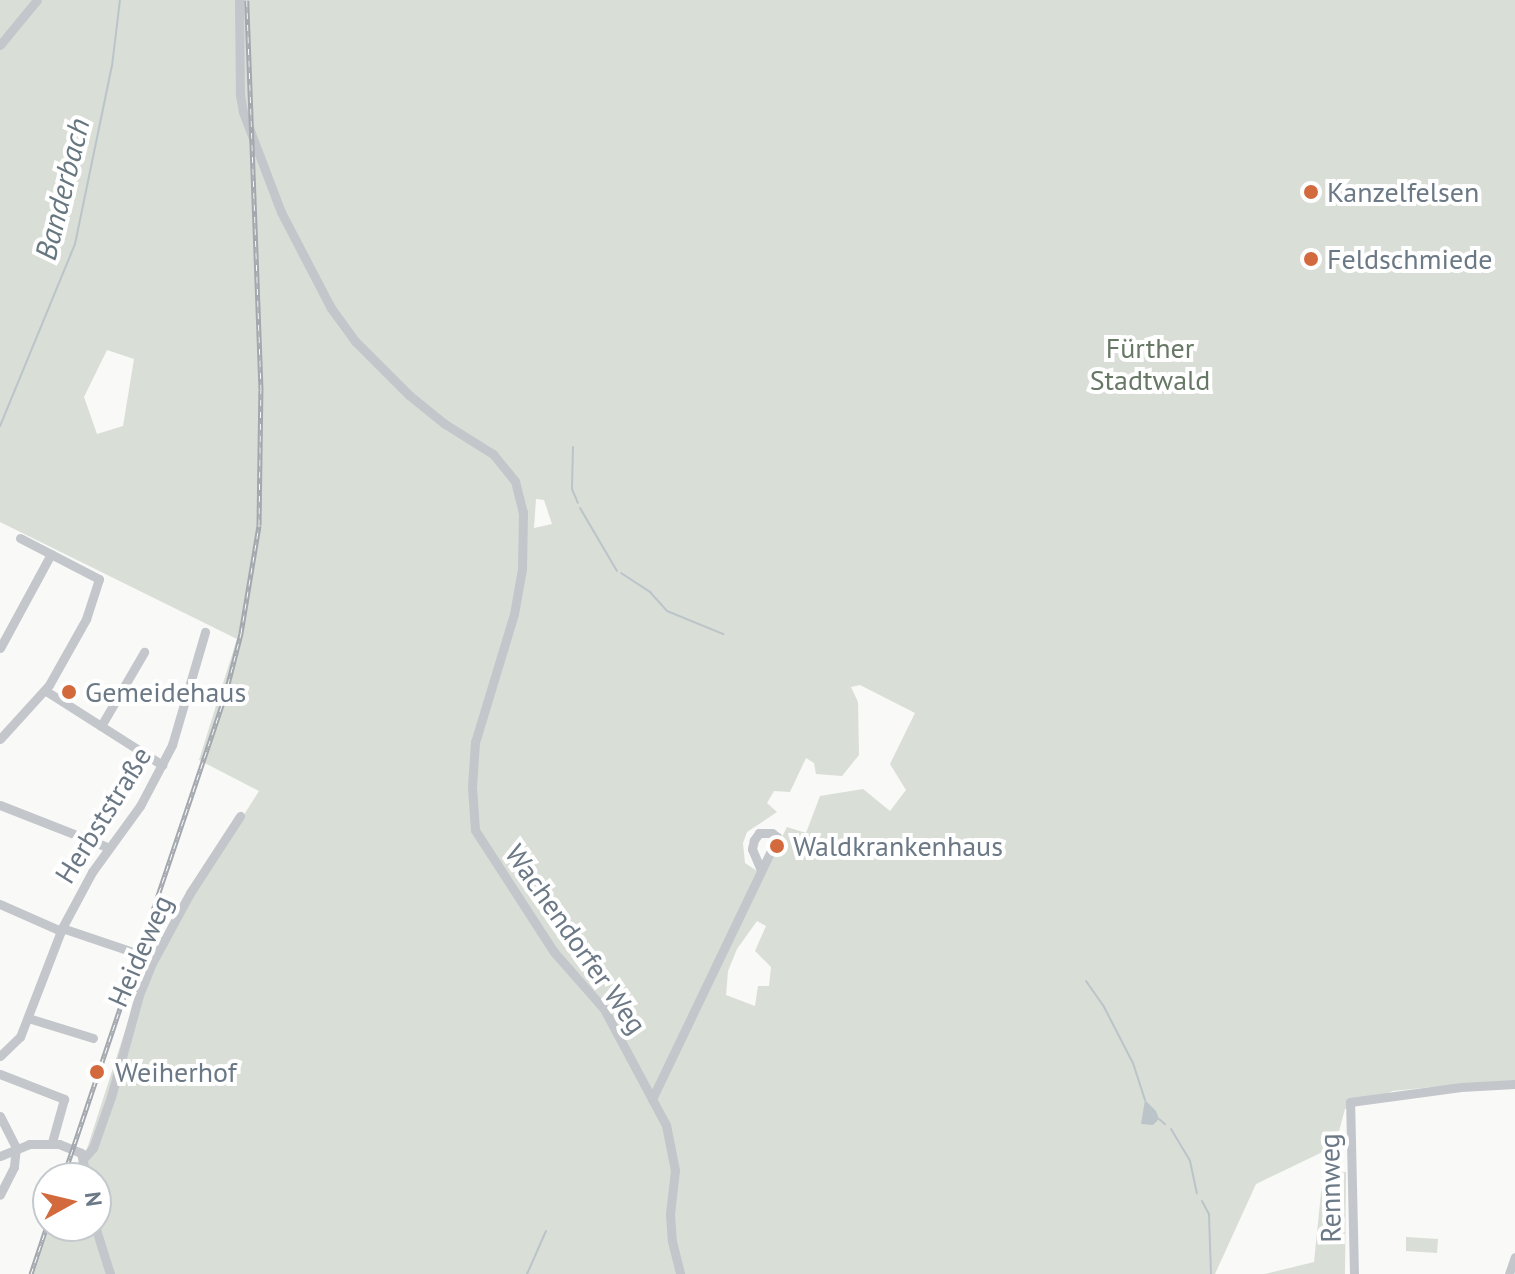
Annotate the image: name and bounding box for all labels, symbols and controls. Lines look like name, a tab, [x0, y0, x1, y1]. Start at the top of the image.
water label: Banderbach	[27, 114, 97, 264]
place label: Kanzelfelsen	[1327, 175, 1479, 209]
marker: Kanzelfelsen	[1302, 183, 1320, 201]
place label: Feldschmiede	[1327, 242, 1492, 276]
marker: Feldschmiede	[1302, 250, 1320, 268]
park label: Fürther Stadtwald	[1090, 331, 1210, 397]
place label: Gemeidehaus	[85, 675, 246, 709]
marker: Gemeidehaus	[60, 683, 78, 701]
street label: Herbststraße	[48, 741, 158, 889]
place label: Waldkrankenhaus	[793, 829, 1003, 863]
marker: Waldkrankenhaus	[768, 837, 786, 855]
street label: Wachendorfer Weg	[498, 838, 654, 1040]
street label: Heideweg	[101, 890, 179, 1012]
place label: Weiherhof	[115, 1055, 237, 1089]
marker: Weiherhof	[86, 1061, 108, 1083]
street label: Rennweg	[1312, 1133, 1348, 1243]
north arrow	[32, 1162, 112, 1242]
text: N	[79, 1190, 109, 1208]

